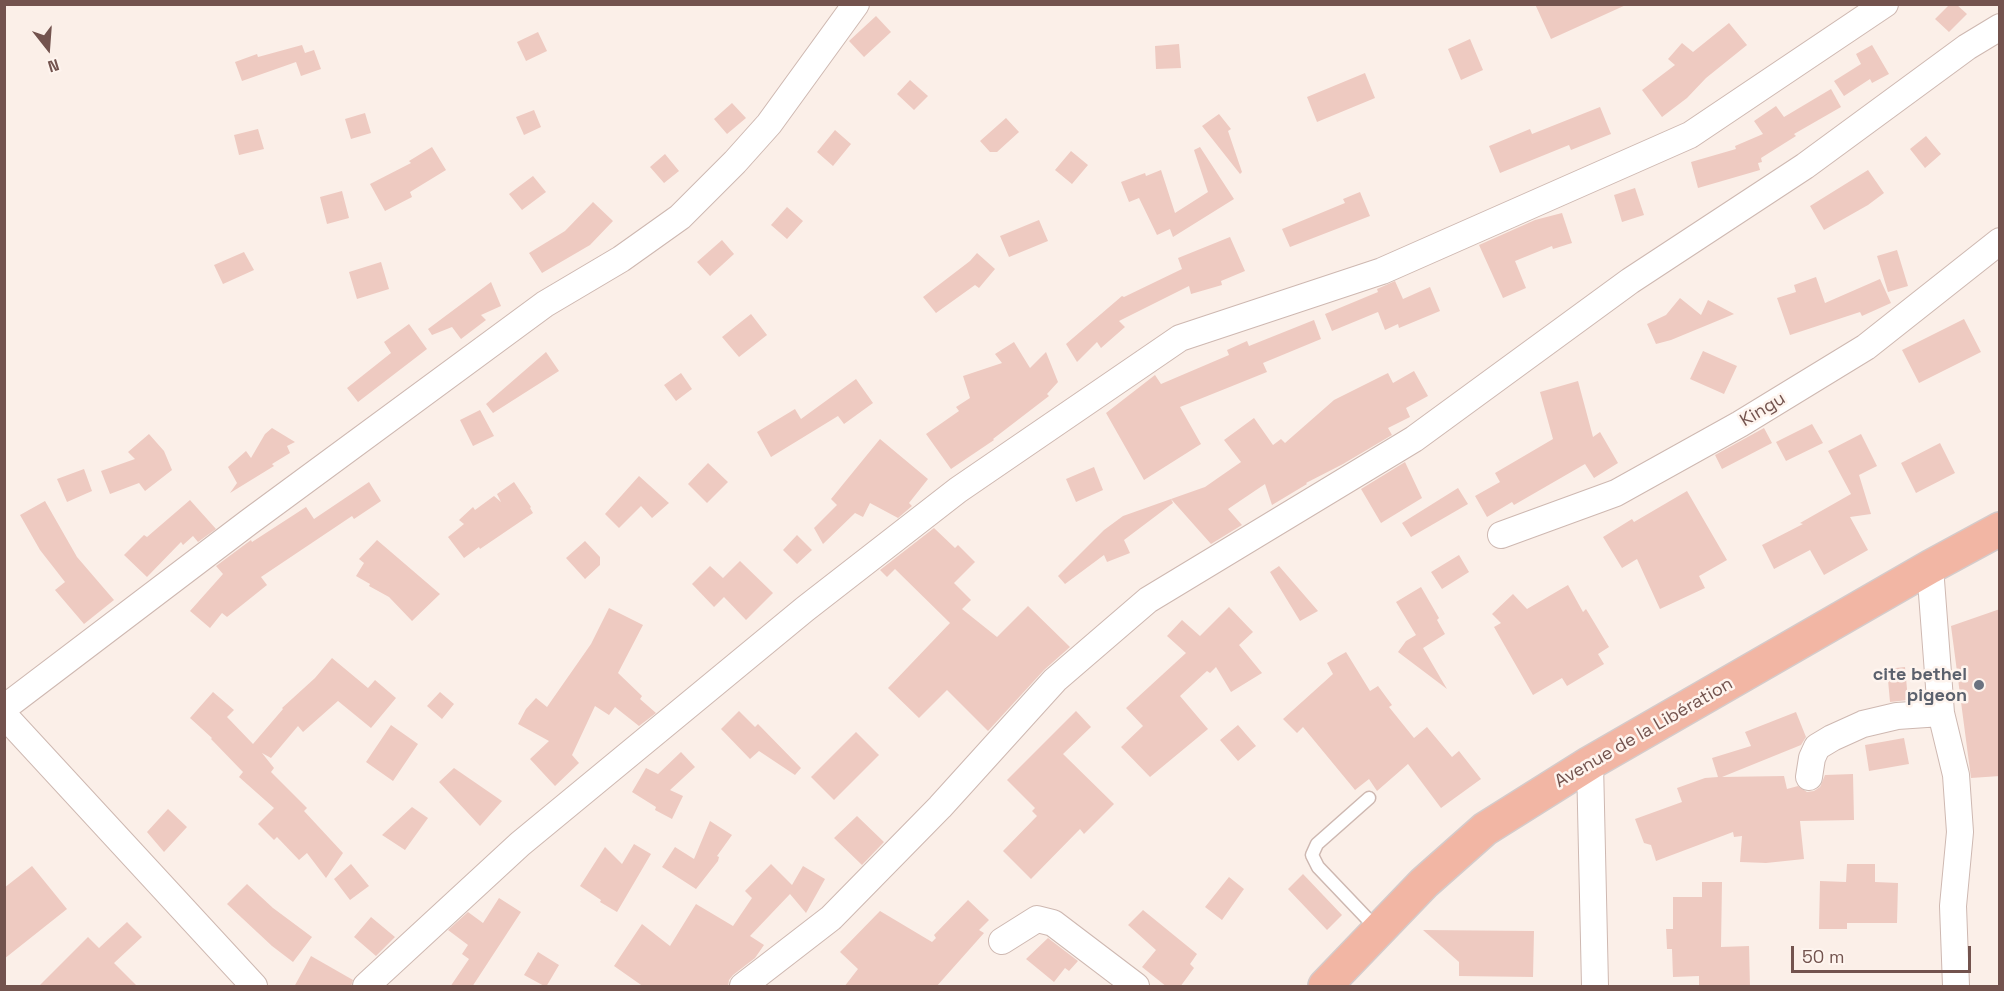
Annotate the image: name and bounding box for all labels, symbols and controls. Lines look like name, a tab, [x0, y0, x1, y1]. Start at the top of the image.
north arrow	[18, 18, 78, 78]
text: N	[45, 54, 62, 77]
street label: Kingu	[1736, 388, 1790, 432]
place label: cite bethel pigeon	[1873, 664, 1967, 706]
street label: Avenue de la Libération	[1551, 673, 1737, 793]
marker: cite bethel pigeon	[1972, 678, 1986, 692]
scale bar	[1794, 934, 1974, 972]
text: 50 m	[1802, 945, 1844, 968]

